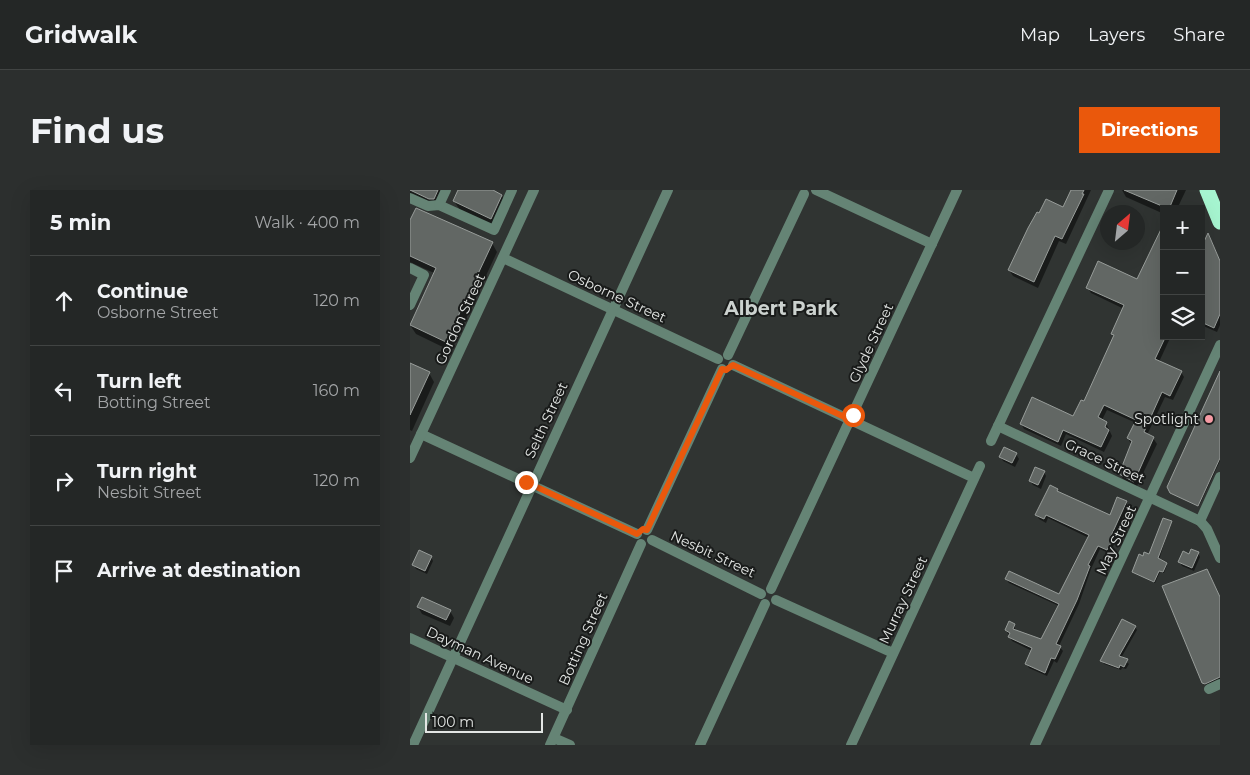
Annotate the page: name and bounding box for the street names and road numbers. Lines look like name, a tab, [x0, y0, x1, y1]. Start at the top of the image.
street label: Osborne Street	[565, 265, 669, 327]
street label: Gordon Street	[431, 270, 489, 368]
street label: Glyde Street	[845, 300, 897, 386]
street label: Selth Street	[521, 379, 572, 461]
street label: Grace Street	[1062, 435, 1148, 488]
street label: May Street	[1092, 502, 1140, 578]
street label: Nesbit Street	[668, 527, 759, 582]
street label: Murray Street	[875, 553, 931, 647]
street label: Botting Street	[555, 590, 612, 688]
street label: Dayman Avenue	[424, 622, 536, 688]

